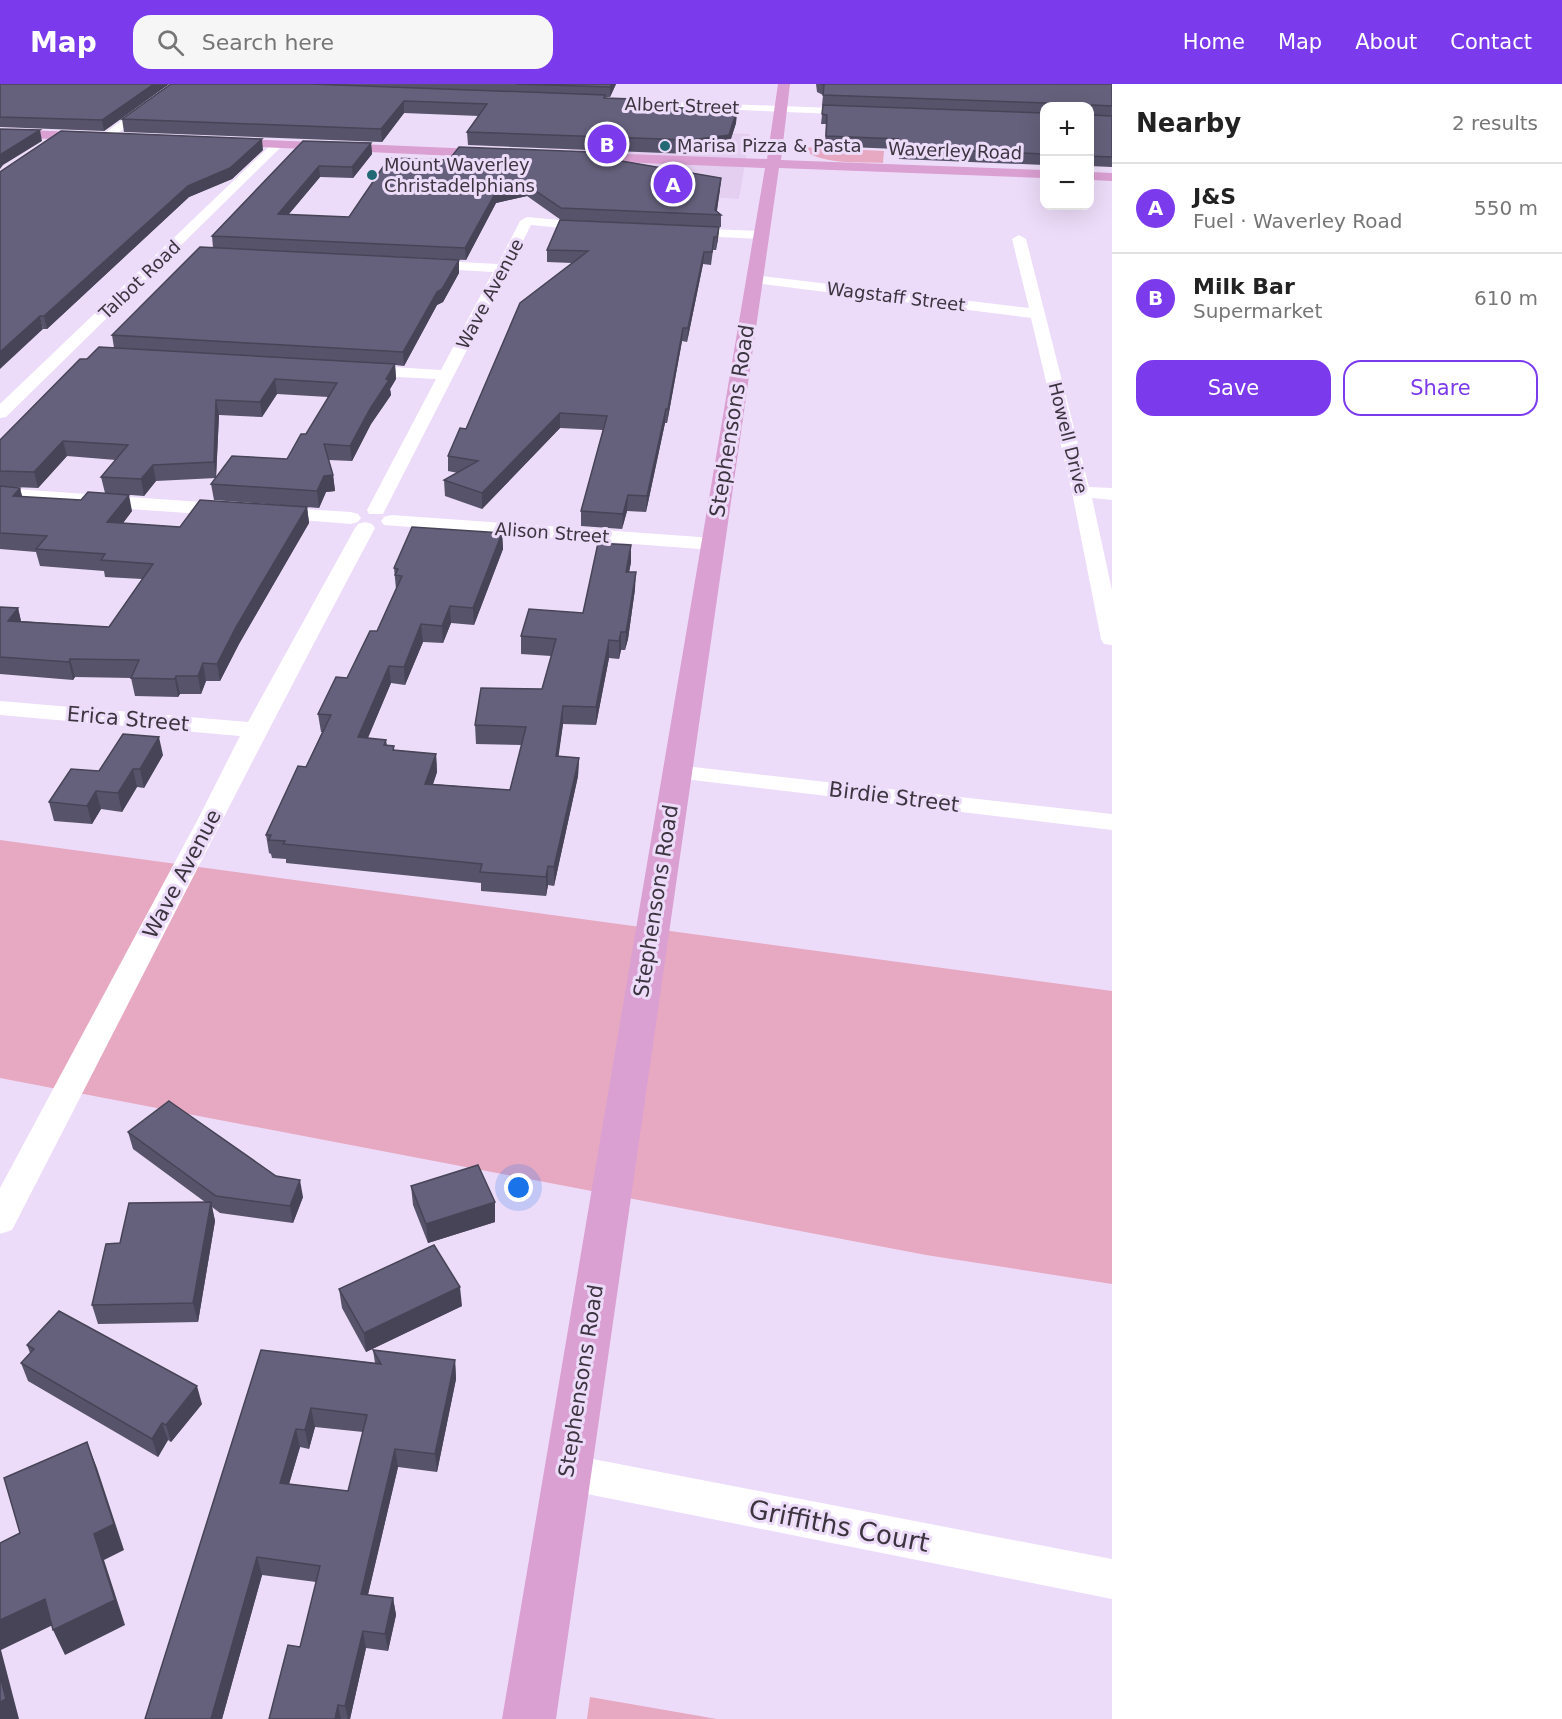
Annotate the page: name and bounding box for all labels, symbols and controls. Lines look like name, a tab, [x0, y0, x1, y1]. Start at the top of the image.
search box	[133, 15, 553, 69]
text: Map	[30, 26, 97, 59]
icon: search	[154, 26, 187, 59]
text: Search here	[202, 30, 334, 55]
text: Home	[1183, 30, 1245, 54]
text: Map	[1278, 30, 1322, 54]
text: About	[1355, 30, 1417, 54]
text: Contact	[1450, 30, 1532, 54]
street label: Albert Street	[624, 93, 740, 118]
map controls	[1040, 102, 1094, 210]
button: +	[1040, 102, 1094, 156]
text: Nearby	[1136, 108, 1241, 138]
text: 2 results	[1452, 111, 1538, 135]
pin: B	[588, 122, 626, 166]
place label: Marisa Pizza & Pasta	[677, 135, 862, 156]
street label: Waverley Road	[887, 138, 1023, 163]
marker: Marisa Pizza & Pasta	[658, 139, 672, 153]
place label: Mount Waverley Christadelphians	[384, 154, 535, 196]
button: −	[1040, 156, 1094, 210]
pin: A	[654, 162, 692, 206]
marker: Mount Waverley Christadelphians	[365, 168, 379, 182]
text: J&S	[1193, 184, 1236, 209]
text: A	[1148, 196, 1163, 220]
text: 550 m	[1474, 196, 1538, 220]
text: Fuel · Waverley Road	[1193, 209, 1402, 233]
street label: Wave Avenue	[452, 235, 527, 353]
street label: Talbot Road	[94, 236, 185, 324]
text: Milk Bar	[1193, 274, 1295, 299]
street label: Wagstaff Street	[826, 278, 967, 315]
text: B	[1148, 286, 1163, 310]
text: 610 m	[1474, 286, 1538, 310]
text: Supermarket	[1193, 299, 1322, 323]
street label: Stephensons Road	[705, 323, 759, 519]
button: Save	[1136, 360, 1331, 416]
button: Share	[1343, 360, 1538, 416]
street label: Howell Drive	[1044, 380, 1092, 496]
street label: Alison Street	[494, 518, 610, 547]
street label: Erica Street	[66, 702, 190, 736]
street label: Birdie Street	[827, 777, 961, 817]
street label: Stephensons Road	[629, 803, 683, 999]
street label: Wave Avenue	[138, 806, 226, 942]
your location	[504, 1173, 533, 1202]
street label: Stephensons Road	[554, 1283, 608, 1479]
street label: Griffiths Court	[746, 1494, 932, 1558]

